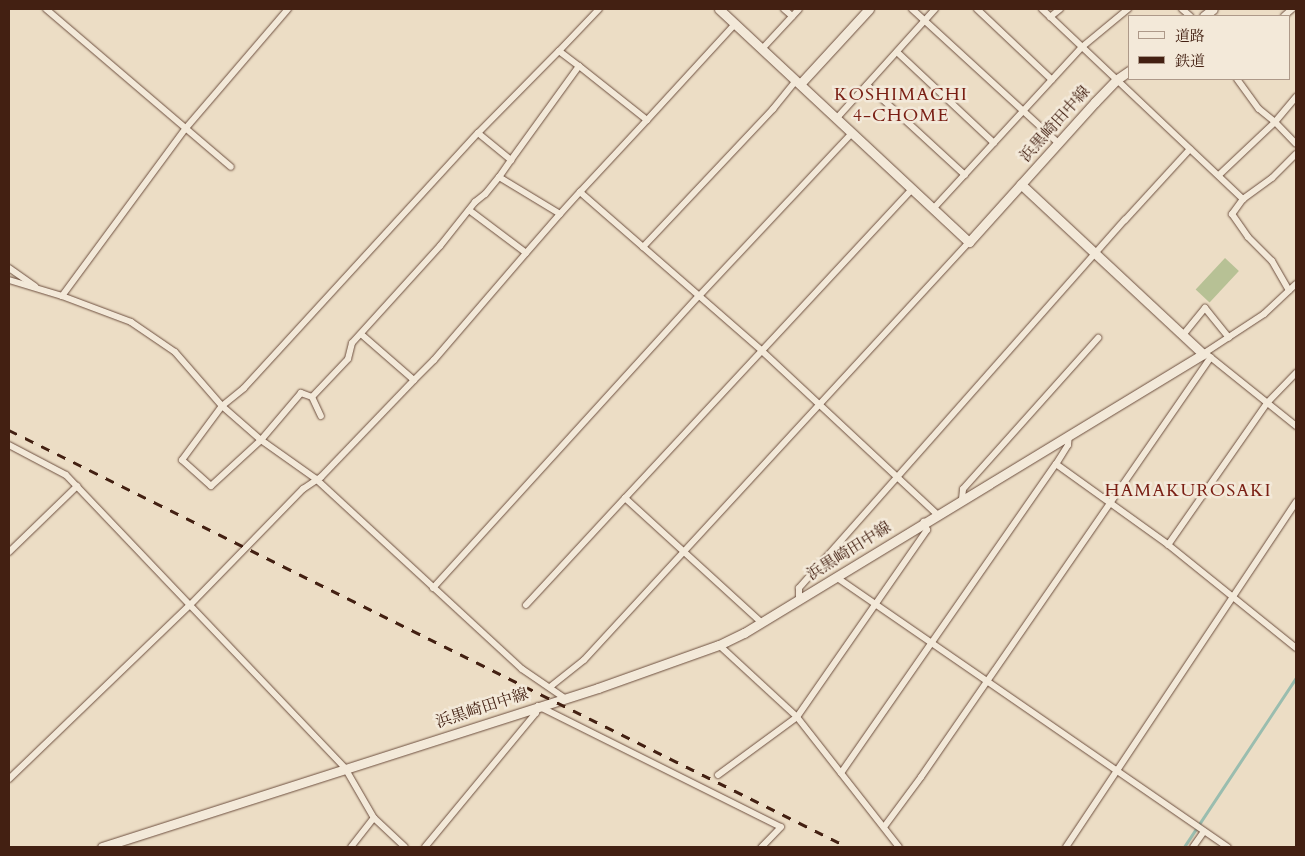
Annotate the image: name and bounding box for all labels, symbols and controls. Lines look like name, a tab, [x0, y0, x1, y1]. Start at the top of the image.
legend	[1128, 15, 1290, 80]
text: 道路	[1175, 26, 1205, 46]
text: 鉄道	[1175, 51, 1205, 71]
street label: 浜黒崎田中線	[1016, 82, 1094, 166]
district label: KOSHIMACHI 4-CHOME	[833, 85, 969, 128]
district label: HAMAKUROSAKI	[1103, 480, 1273, 502]
street label: 浜黒崎田中線	[803, 517, 895, 585]
street label: 浜黒崎田中線	[433, 684, 531, 732]

